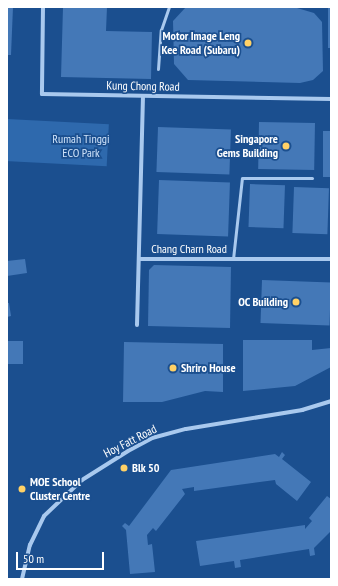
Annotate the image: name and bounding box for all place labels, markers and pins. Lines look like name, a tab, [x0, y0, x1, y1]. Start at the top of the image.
place label: Motor Image Leng Kee Road (Subaru)	[161, 29, 240, 57]
marker: Motor Image Leng Kee Road (Subaru)	[243, 38, 253, 48]
place label: Singapore Gems Building	[217, 132, 278, 160]
marker: Singapore Gems Building	[281, 141, 291, 151]
place label: OC Building	[238, 295, 288, 309]
marker: OC Building	[291, 297, 301, 307]
place label: Shriro House	[181, 361, 236, 375]
marker: Shriro House	[168, 363, 178, 373]
place label: Blk 50	[132, 461, 160, 475]
marker: Blk 50	[119, 463, 129, 473]
place label: MOE School Cluster Centre	[30, 475, 90, 503]
marker: MOE School Cluster Centre	[17, 484, 27, 494]

